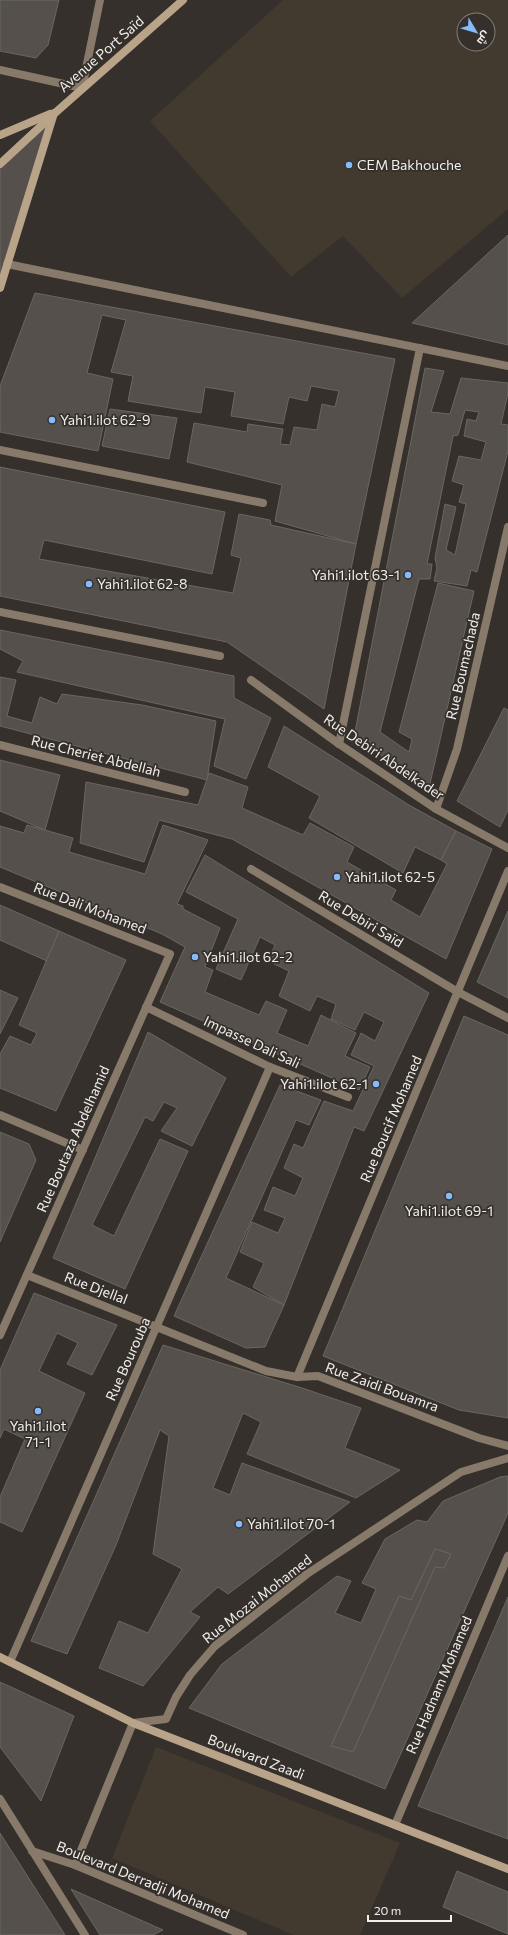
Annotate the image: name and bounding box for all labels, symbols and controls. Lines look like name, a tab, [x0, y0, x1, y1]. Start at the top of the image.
street label: Avenue Port Saïd	[55, 12, 147, 95]
north arrow	[456, 12, 496, 52]
text: ش	[474, 28, 494, 48]
place label: CEM Bakhouche	[357, 156, 461, 173]
marker: CEM Bakhouche	[344, 160, 354, 170]
place label: Yahi1.ilot 62-9	[60, 411, 150, 428]
marker: Yahi1.ilot 62-9	[47, 415, 57, 425]
place label: Yahi1.ilot 63-1	[312, 566, 400, 583]
marker: Yahi1.ilot 63-1	[403, 570, 413, 580]
place label: Yahi1.ilot 62-8	[97, 575, 187, 592]
marker: Yahi1.ilot 62-8	[84, 579, 94, 589]
street label: Rue Boumachada	[442, 611, 483, 721]
street label: Rue Debiri Abdelkader	[321, 710, 448, 803]
street label: Rue Cheriet Abdellah	[30, 731, 163, 780]
place label: Yahi1.ilot 62-5	[345, 868, 435, 885]
marker: Yahi1.ilot 62-5	[332, 872, 342, 882]
street label: Rue Dali Mohamed	[31, 878, 149, 937]
street label: Rue Debiri Saïd	[316, 887, 407, 951]
place label: Yahi1.ilot 62-2	[203, 948, 293, 965]
marker: Yahi1.ilot 62-2	[190, 952, 200, 962]
street label: Impasse Dali Sali	[201, 1012, 303, 1071]
street label: Rue Boucif Mohamed	[356, 1053, 425, 1185]
street label: Rue Boutaza Abdelhamid	[33, 1063, 113, 1215]
place label: Yahi1.ilot 62-1	[280, 1075, 368, 1092]
marker: Yahi1.ilot 62-1	[371, 1079, 381, 1089]
marker: Yahi1.ilot 69-1	[444, 1191, 454, 1201]
place label: Yahi1.ilot 69-1	[405, 1202, 493, 1219]
street label: Rue Djellal	[62, 1268, 130, 1307]
street label: Rue Bourouba	[102, 1314, 154, 1403]
street label: Rue Zaidi Bouamra	[323, 1358, 441, 1415]
marker: Yahi1.ilot 71-1	[33, 1406, 43, 1416]
place label: Yahi1.ilot 71-1	[9, 1417, 67, 1450]
place label: Yahi1.ilot 70-1	[247, 1515, 335, 1532]
marker: Yahi1.ilot 70-1	[234, 1519, 244, 1529]
street label: Rue Mozai Mohamed	[199, 1551, 315, 1647]
street label: Rue Hadnam Mohamed	[402, 1613, 475, 1756]
street label: Boulevard Zaadi	[205, 1730, 307, 1783]
street label: Boulevard Derradji Mohamed	[54, 1837, 232, 1922]
scale bar	[368, 1897, 451, 1923]
text: 20 m	[374, 1903, 401, 1917]

